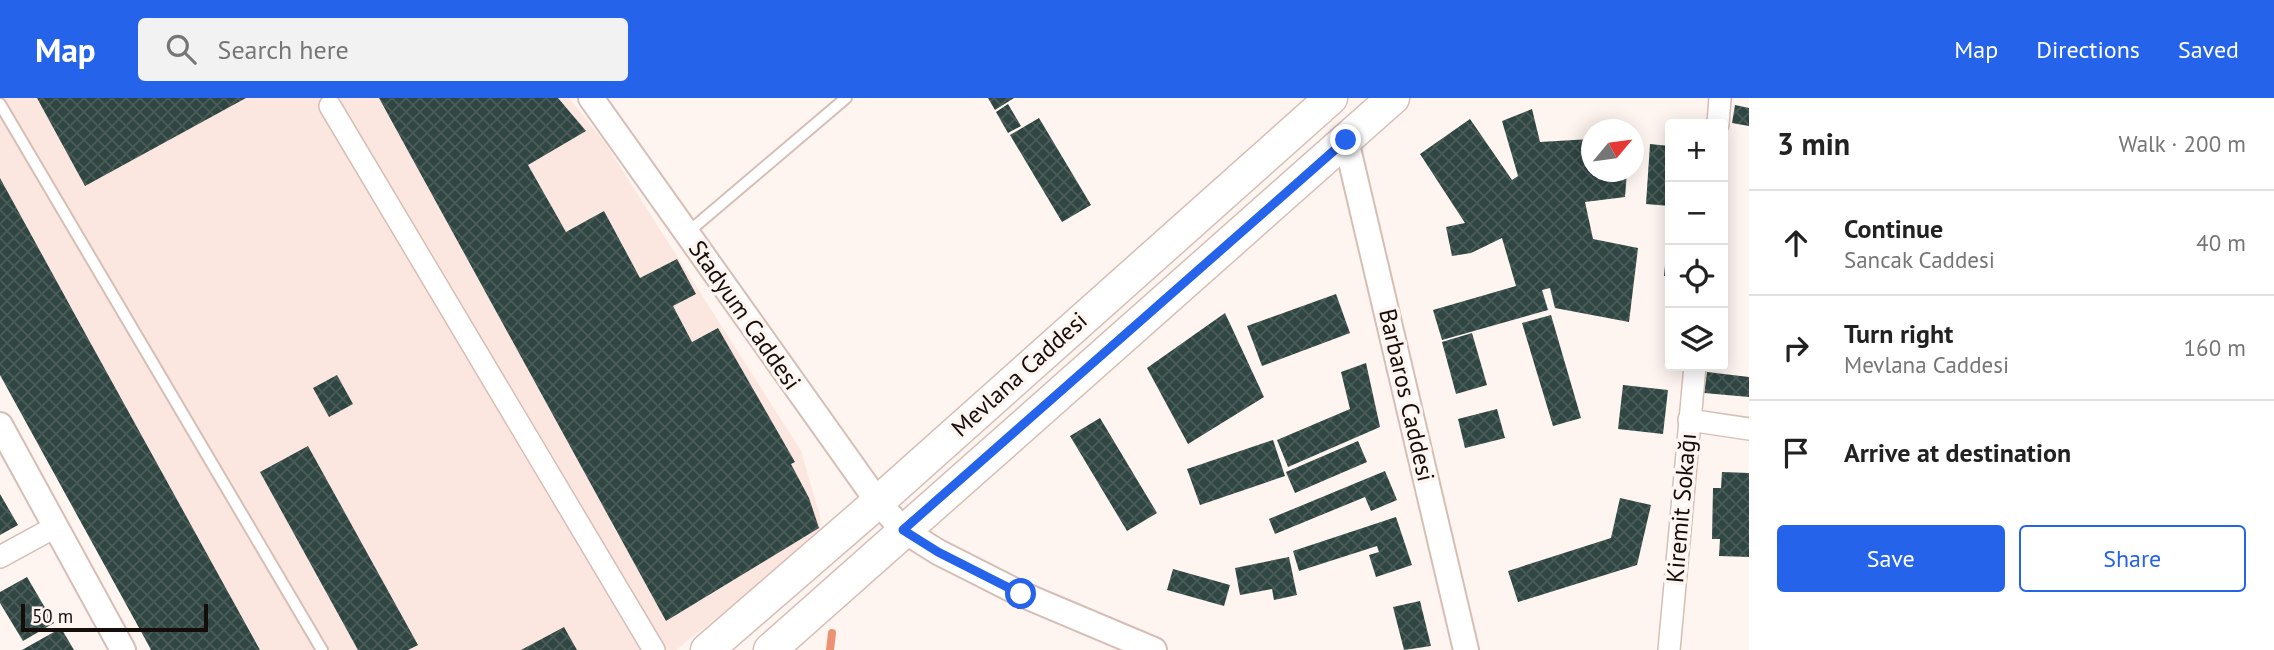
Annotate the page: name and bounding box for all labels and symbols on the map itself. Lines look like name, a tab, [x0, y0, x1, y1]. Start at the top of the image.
north arrow	[1581, 119, 1644, 182]
route end	[1330, 124, 1361, 155]
street label: Stadyum Caddesi	[682, 234, 808, 396]
street label: Mevlana Caddesi	[945, 305, 1093, 443]
street label: Barbaros Caddesi	[1372, 306, 1442, 484]
street label: Kiremit Sokağı	[1659, 432, 1703, 584]
route start	[1005, 578, 1036, 609]
scale bar	[21, 601, 208, 633]

